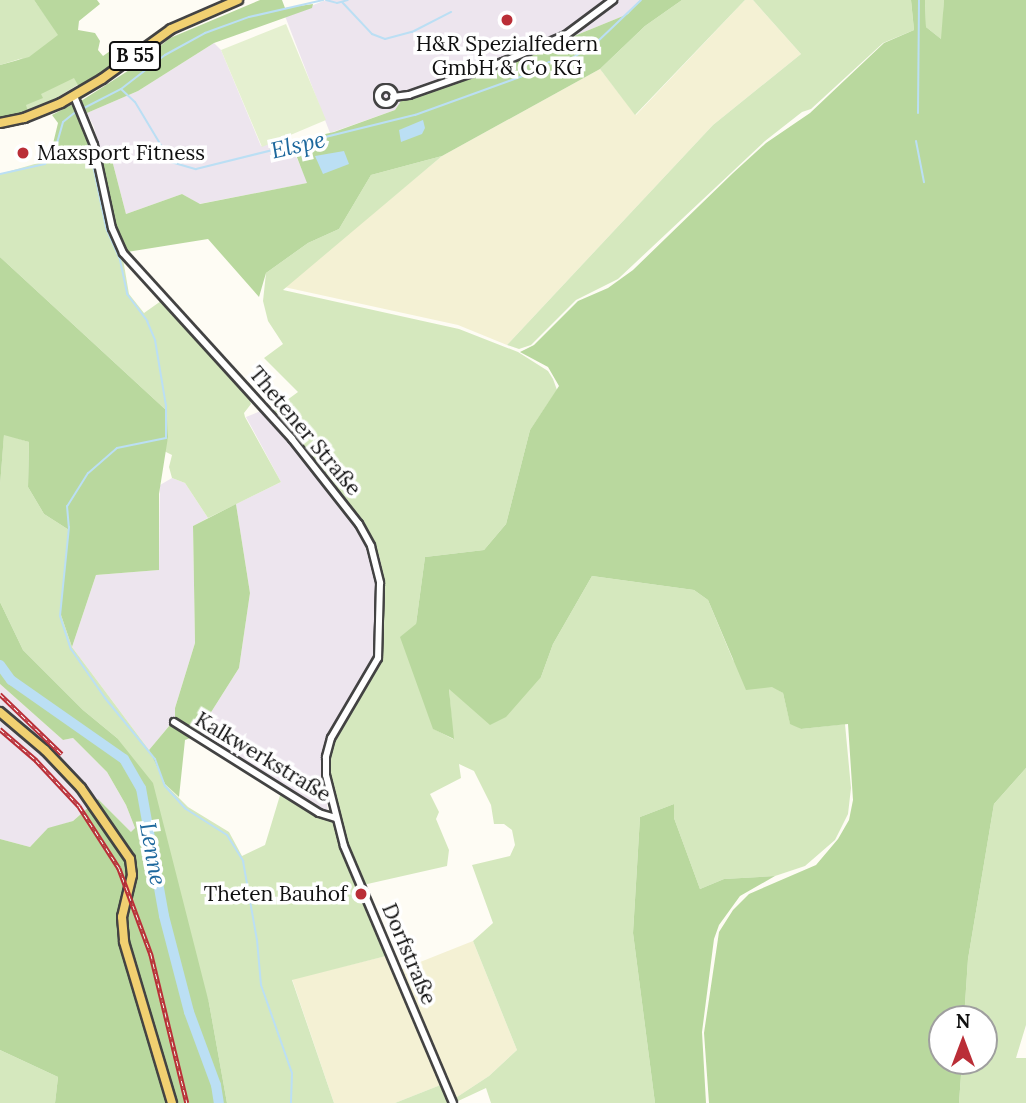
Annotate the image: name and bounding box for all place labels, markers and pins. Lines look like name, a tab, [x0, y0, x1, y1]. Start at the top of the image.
marker: H&R Spezialfedern GmbH & Co KG	[499, 12, 515, 28]
place label: H&R Spezialfedern GmbH & Co KG	[416, 31, 598, 81]
place label: Maxsport Fitness	[37, 140, 205, 166]
marker: Maxsport Fitness	[15, 145, 31, 161]
place label: Theten Bauhof	[204, 881, 347, 907]
marker: Theten Bauhof	[353, 886, 369, 902]

